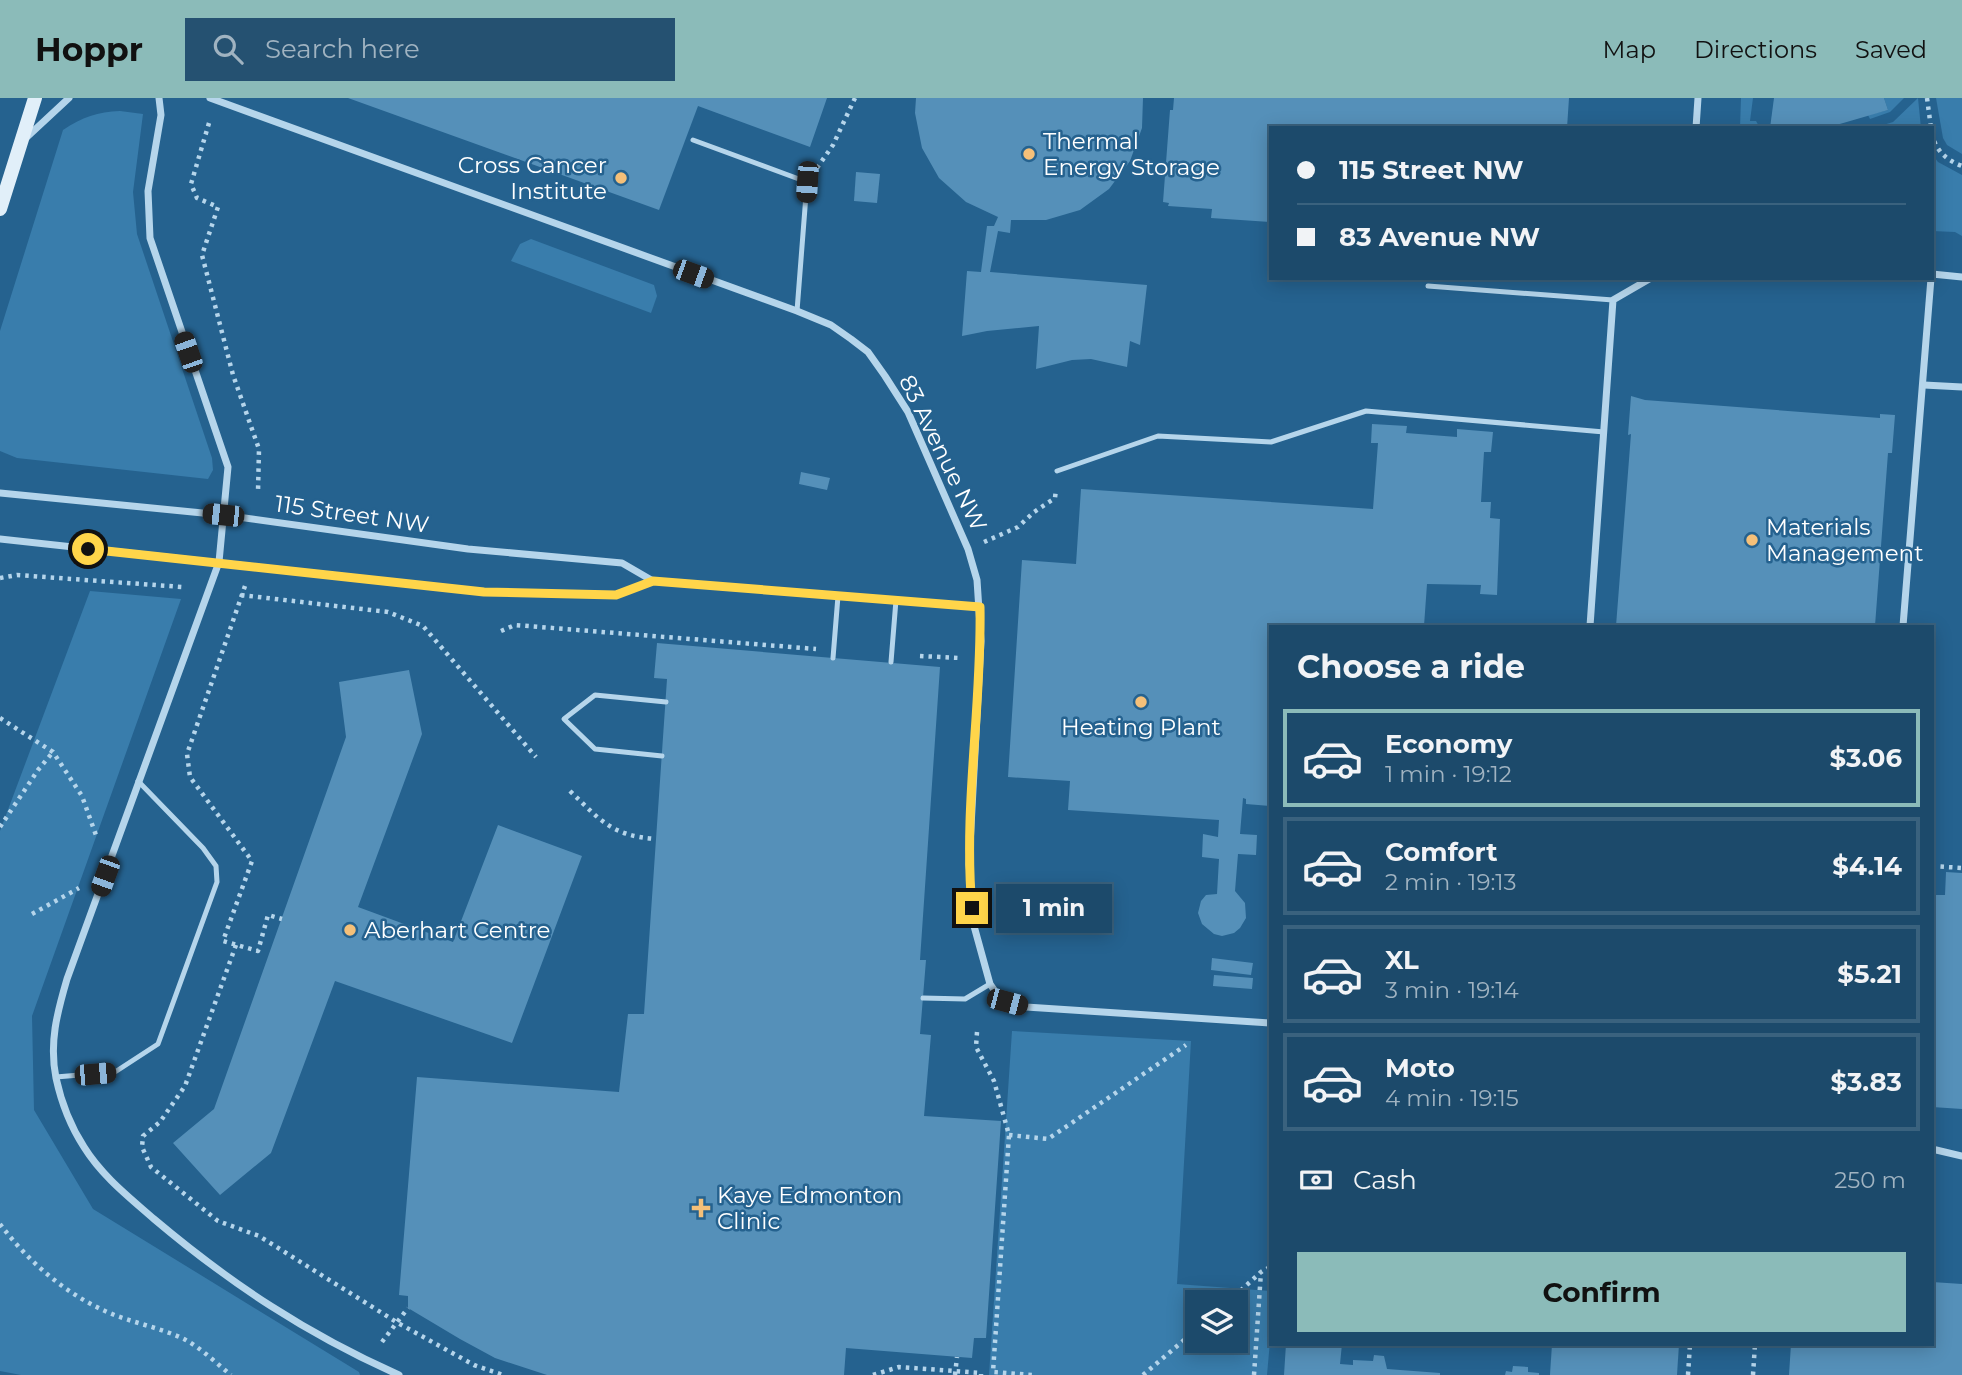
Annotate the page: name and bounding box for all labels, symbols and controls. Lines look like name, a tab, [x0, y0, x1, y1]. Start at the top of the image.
search box	[185, 18, 675, 81]
text: Hoppr	[35, 29, 143, 69]
icon: search	[209, 30, 247, 68]
text: Search here	[265, 33, 420, 65]
text: Map	[1603, 35, 1656, 64]
text: Directions	[1694, 35, 1817, 64]
text: Saved	[1855, 35, 1927, 64]
place label: Thermal Energy Storage	[1043, 127, 1220, 181]
marker: Thermal Energy Storage	[1021, 146, 1037, 162]
place label: Cross Cancer Institute	[458, 151, 607, 205]
text: 115 Street NW	[1339, 154, 1523, 186]
car	[796, 160, 819, 204]
marker: Cross Cancer Institute	[613, 170, 629, 186]
text: 83 Avenue NW	[1339, 221, 1540, 253]
car	[670, 257, 717, 291]
car	[172, 329, 205, 375]
street label: 83 Avenue NW	[893, 370, 993, 536]
street label: 115 Street NW	[273, 489, 431, 539]
car	[202, 502, 245, 528]
place label: Materials Management	[1766, 513, 1923, 567]
marker: Materials Management	[1744, 532, 1760, 548]
route start	[72, 533, 104, 565]
text: Choose a ride	[1297, 647, 1525, 686]
marker: Heating Plant	[1133, 694, 1149, 710]
place label: Heating Plant	[1061, 713, 1221, 741]
icon: car	[1301, 727, 1364, 790]
text: Economy	[1385, 728, 1512, 760]
text: $3.06	[1829, 742, 1902, 774]
text: 1 min · 19:12	[1385, 760, 1512, 788]
icon: car	[1301, 835, 1364, 898]
text: Comfort	[1385, 836, 1497, 868]
text: $4.14	[1832, 850, 1902, 882]
car	[88, 853, 123, 899]
text: 2 min · 19:13	[1385, 868, 1517, 896]
callout: 1 min	[996, 884, 1112, 932]
route end	[956, 892, 988, 924]
text: 1 min	[1023, 894, 1085, 922]
place label: Aberhart Centre	[364, 916, 550, 944]
marker: Aberhart Centre	[342, 922, 358, 938]
icon: car	[1301, 943, 1364, 1006]
text: XL	[1385, 944, 1419, 976]
text: $5.21	[1837, 958, 1902, 990]
text: 3 min · 19:14	[1385, 976, 1519, 1004]
car	[984, 986, 1031, 1018]
icon: car	[1301, 1051, 1364, 1114]
text: Moto	[1385, 1052, 1455, 1084]
car	[74, 1062, 117, 1086]
text: $3.83	[1830, 1066, 1902, 1098]
text: 4 min · 19:15	[1385, 1084, 1519, 1112]
icon: cash	[1297, 1161, 1335, 1199]
text: Cash	[1353, 1164, 1417, 1196]
text: 250 m	[1834, 1166, 1906, 1194]
place label: Kaye Edmonton Clinic	[717, 1181, 902, 1235]
marker: Kaye Edmonton Clinic	[691, 1198, 711, 1218]
button: Confirm	[1297, 1252, 1906, 1332]
map controls	[1185, 1290, 1248, 1353]
button: layers	[1185, 1290, 1248, 1353]

